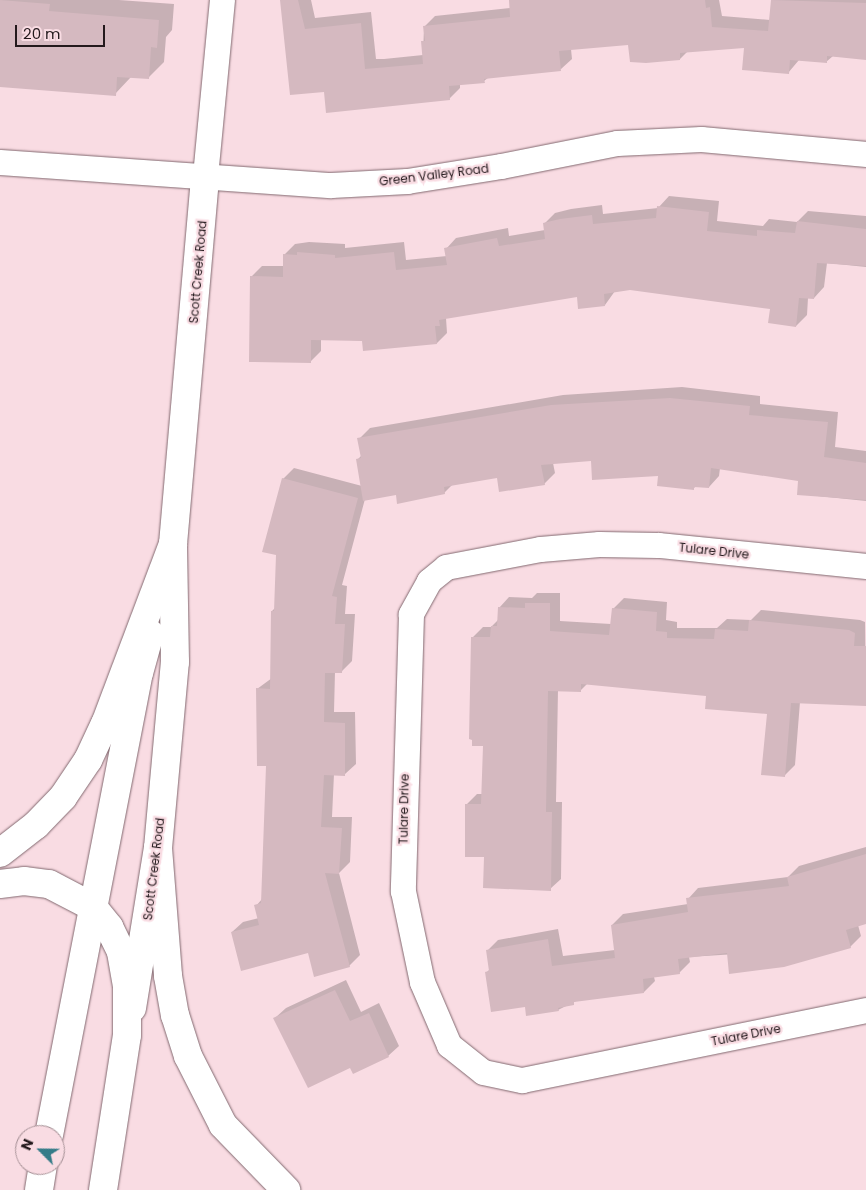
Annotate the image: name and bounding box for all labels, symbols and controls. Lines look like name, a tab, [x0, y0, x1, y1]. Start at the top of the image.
scale bar	[18, 15, 108, 47]
text: 20 m	[23, 23, 61, 44]
street label: Green Valley Road	[378, 161, 490, 189]
street label: Scott Creek Road	[186, 220, 210, 324]
street label: Tulare Drive	[678, 540, 750, 562]
street label: Tulare Drive	[396, 774, 412, 844]
street label: Scott Creek Road	[141, 817, 167, 921]
street label: Tulare Drive	[710, 1021, 782, 1049]
north arrow	[15, 1125, 65, 1175]
text: N	[16, 1136, 38, 1153]

